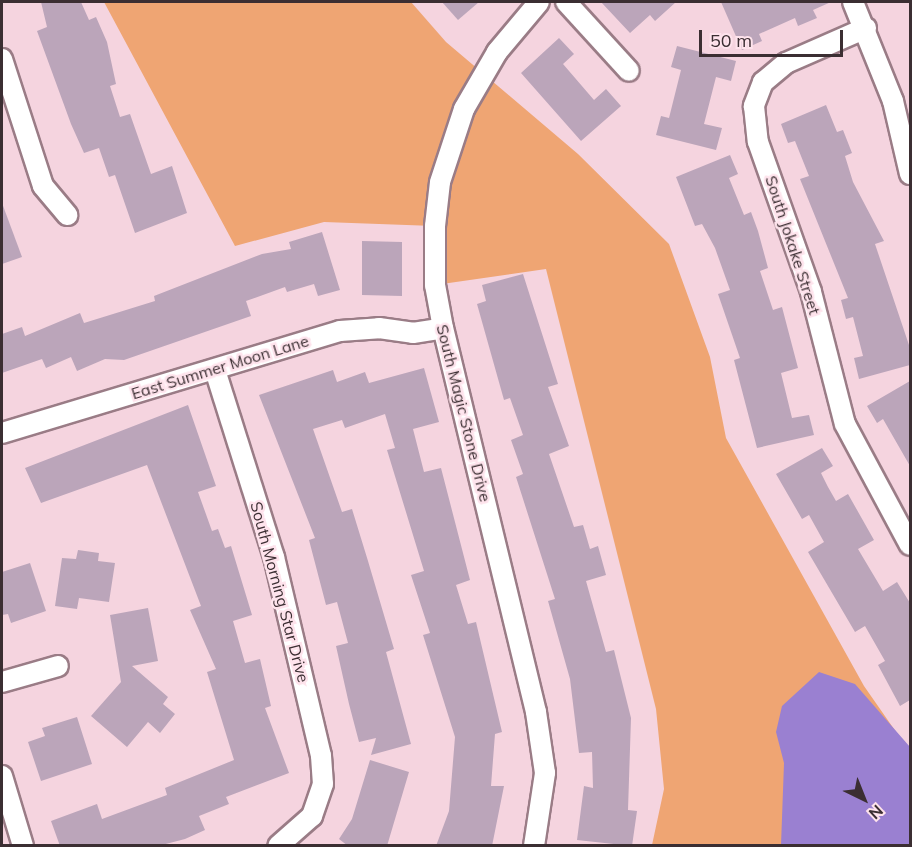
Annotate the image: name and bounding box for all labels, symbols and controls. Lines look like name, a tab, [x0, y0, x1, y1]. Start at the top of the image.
scale bar	[702, 18, 846, 56]
text: 50 m	[710, 29, 752, 52]
street label: South Jokake Street	[761, 173, 825, 317]
street label: South Magic Stone Drive	[433, 322, 495, 504]
street label: East Summer Moon Lane	[129, 331, 311, 403]
street label: South Morning Star Drive	[247, 500, 313, 684]
north arrow	[834, 769, 894, 829]
text: N	[865, 801, 888, 824]

